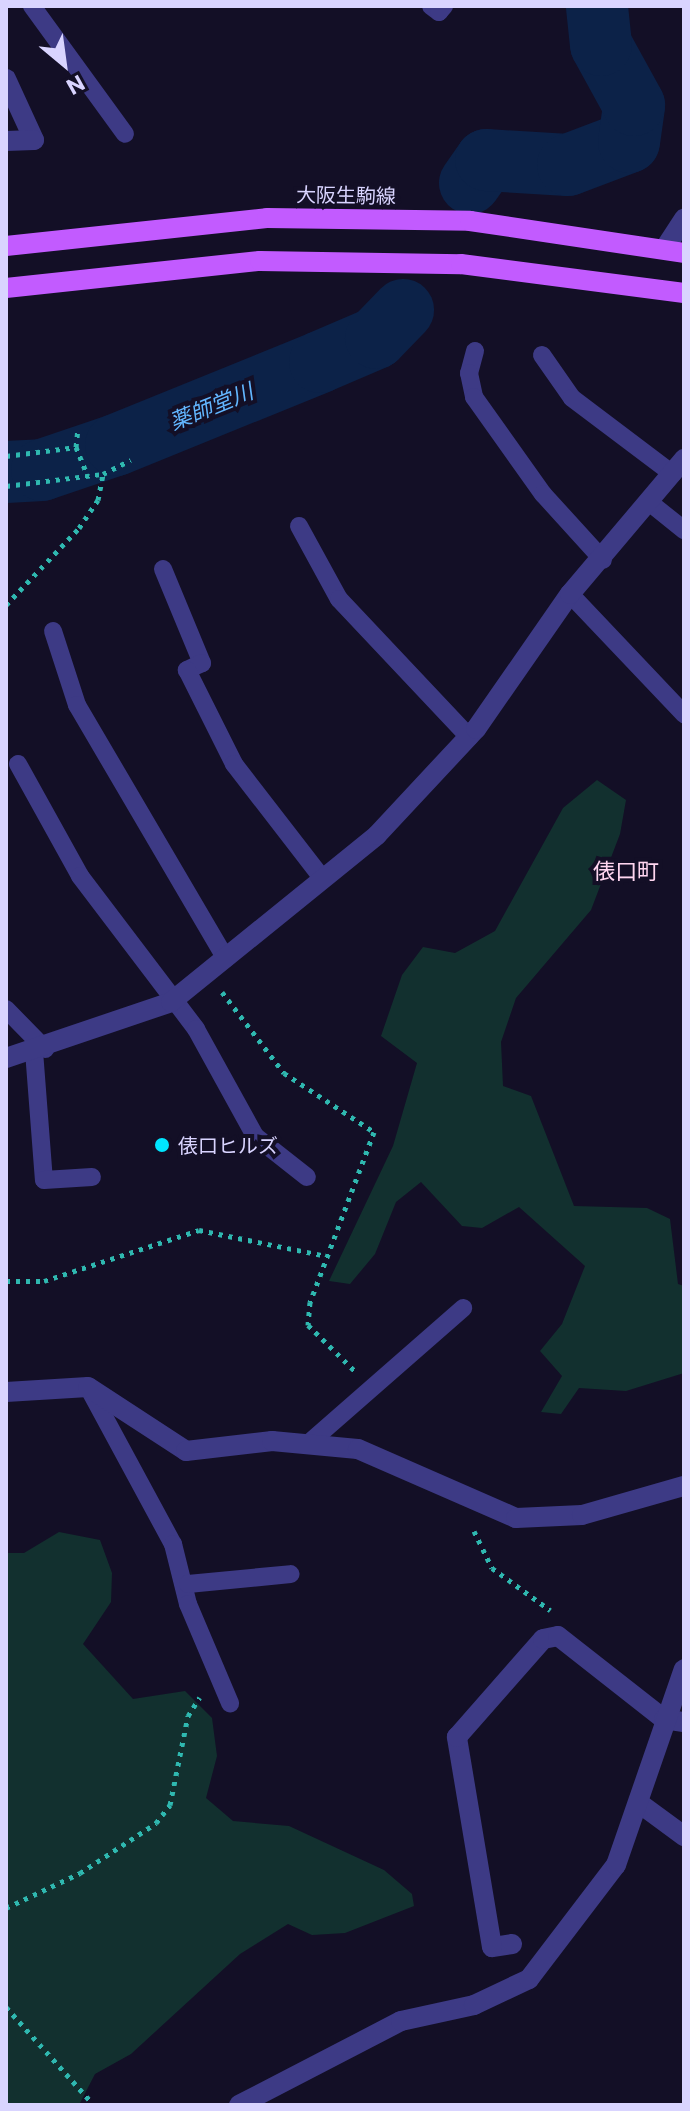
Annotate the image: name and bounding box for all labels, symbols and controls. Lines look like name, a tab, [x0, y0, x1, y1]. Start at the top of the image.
north arrow	[24, 24, 104, 104]
text: N	[62, 70, 90, 101]
street label: 大阪生駒線	[296, 182, 396, 208]
water label: 薬師堂川	[165, 377, 257, 435]
district label: 俵口町	[593, 858, 659, 884]
place label: 俵口ヒルズ	[178, 1133, 278, 1157]
marker: 俵口ヒルズ	[153, 1136, 171, 1154]

